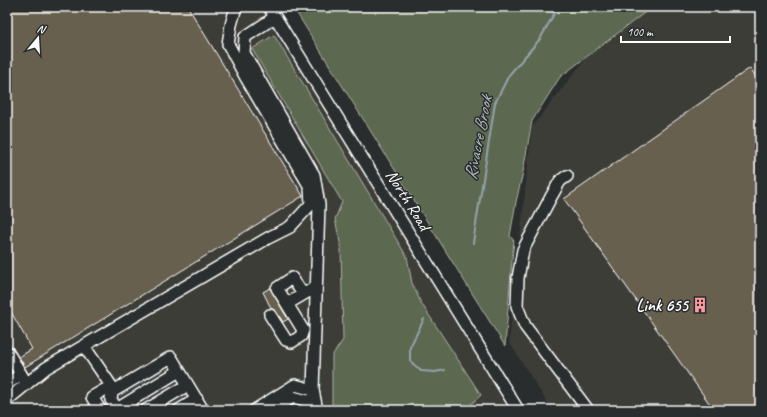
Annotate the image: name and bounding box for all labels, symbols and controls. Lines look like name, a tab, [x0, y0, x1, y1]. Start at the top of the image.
north arrow	[18, 18, 58, 58]
scale bar	[621, 18, 730, 44]
text: N	[36, 21, 49, 37]
text: 100 m	[627, 24, 654, 40]
water label: Rivacre Brook	[459, 91, 498, 182]
street label: North Road	[381, 166, 436, 236]
place label: Link 655	[636, 295, 690, 316]
building icon: Link 655	[691, 296, 709, 314]

